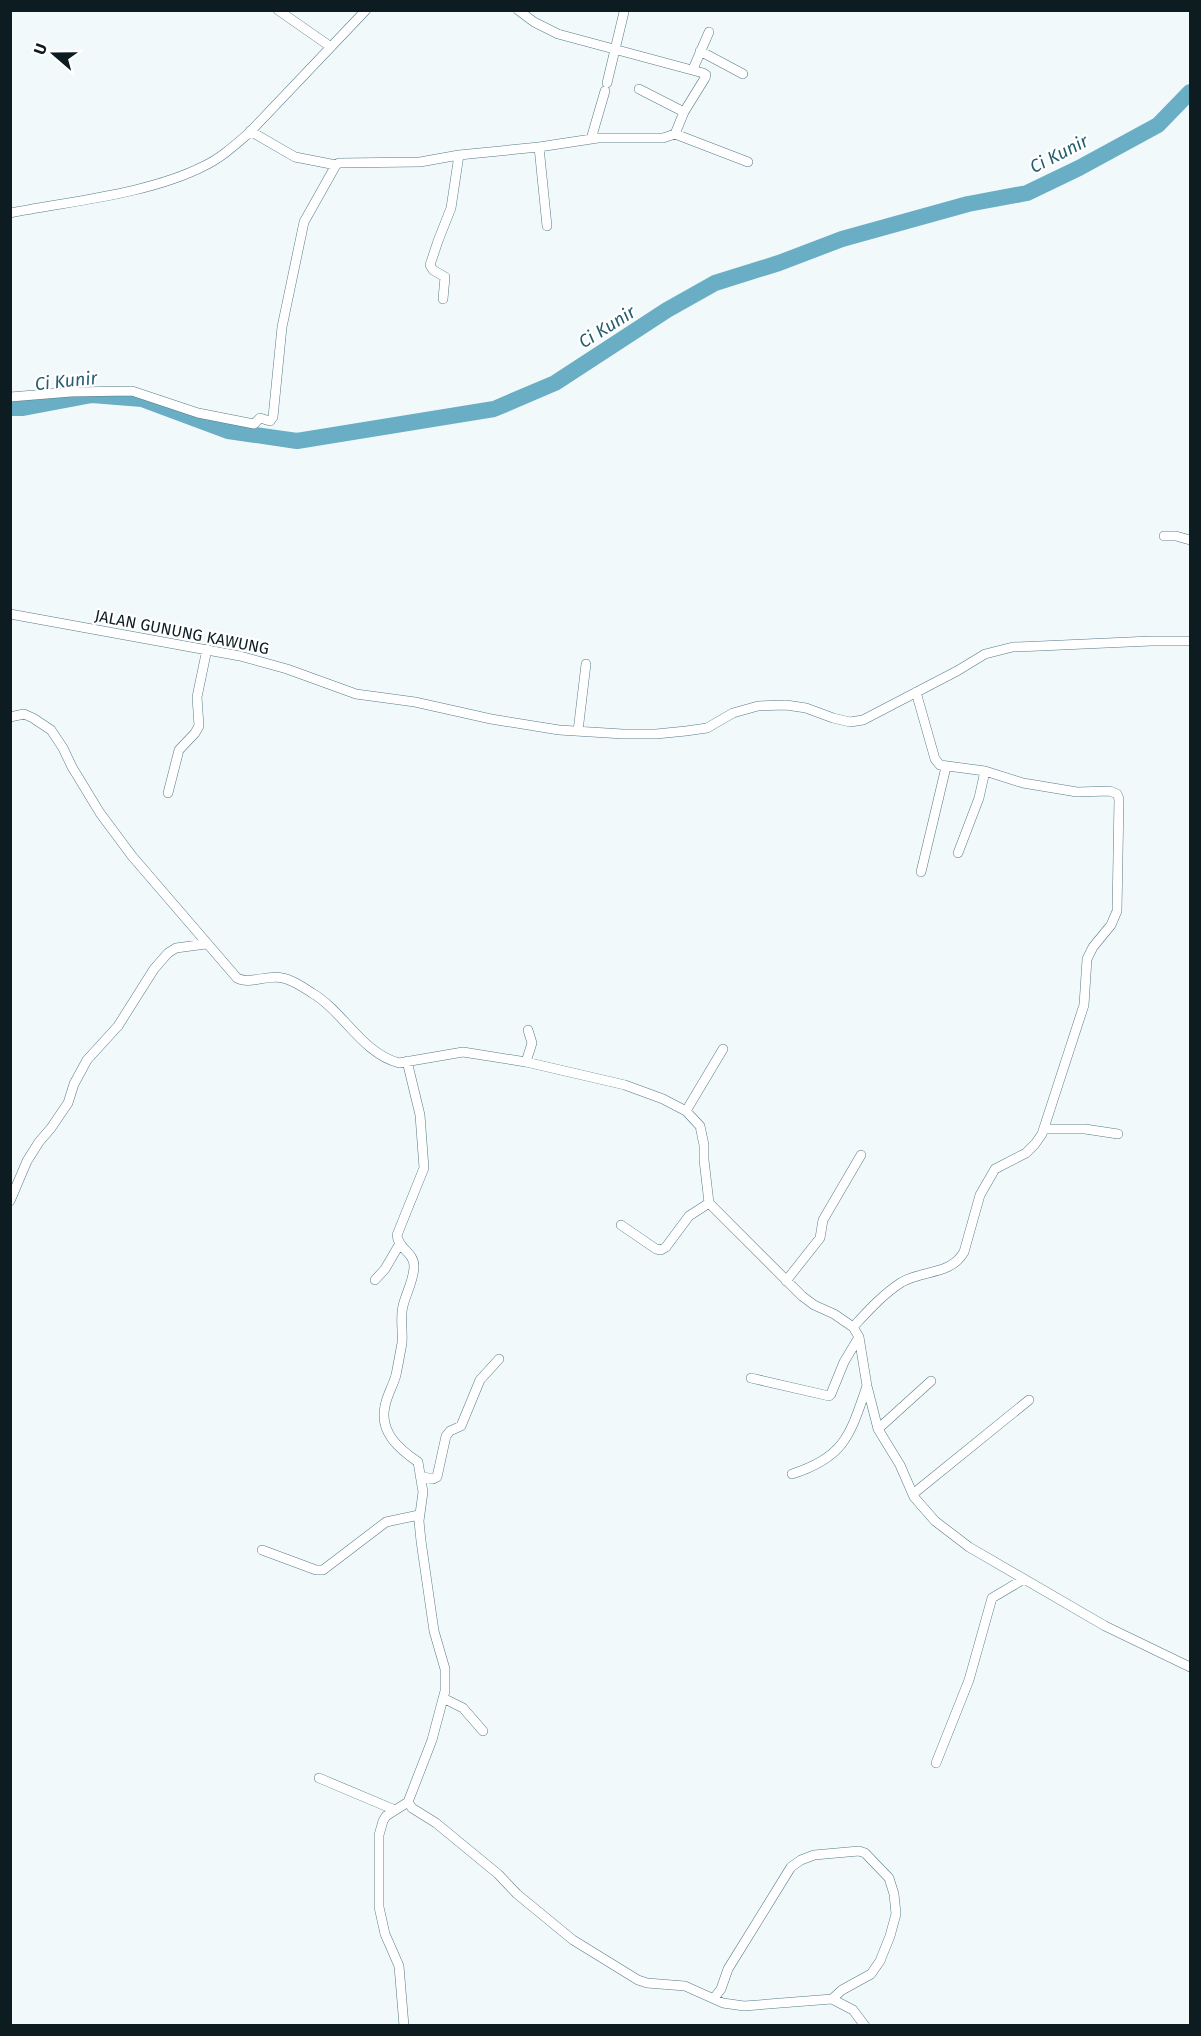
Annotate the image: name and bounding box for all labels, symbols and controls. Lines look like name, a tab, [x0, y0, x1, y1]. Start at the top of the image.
north arrow	[24, 24, 84, 84]
text: U	[30, 41, 51, 57]
water label: Ci Kunir	[1026, 129, 1093, 178]
water label: Ci Kunir	[575, 300, 640, 353]
water label: Ci Kunir	[34, 367, 99, 395]
street label: JALAN GUNUNG KAWUNG	[93, 606, 271, 658]

